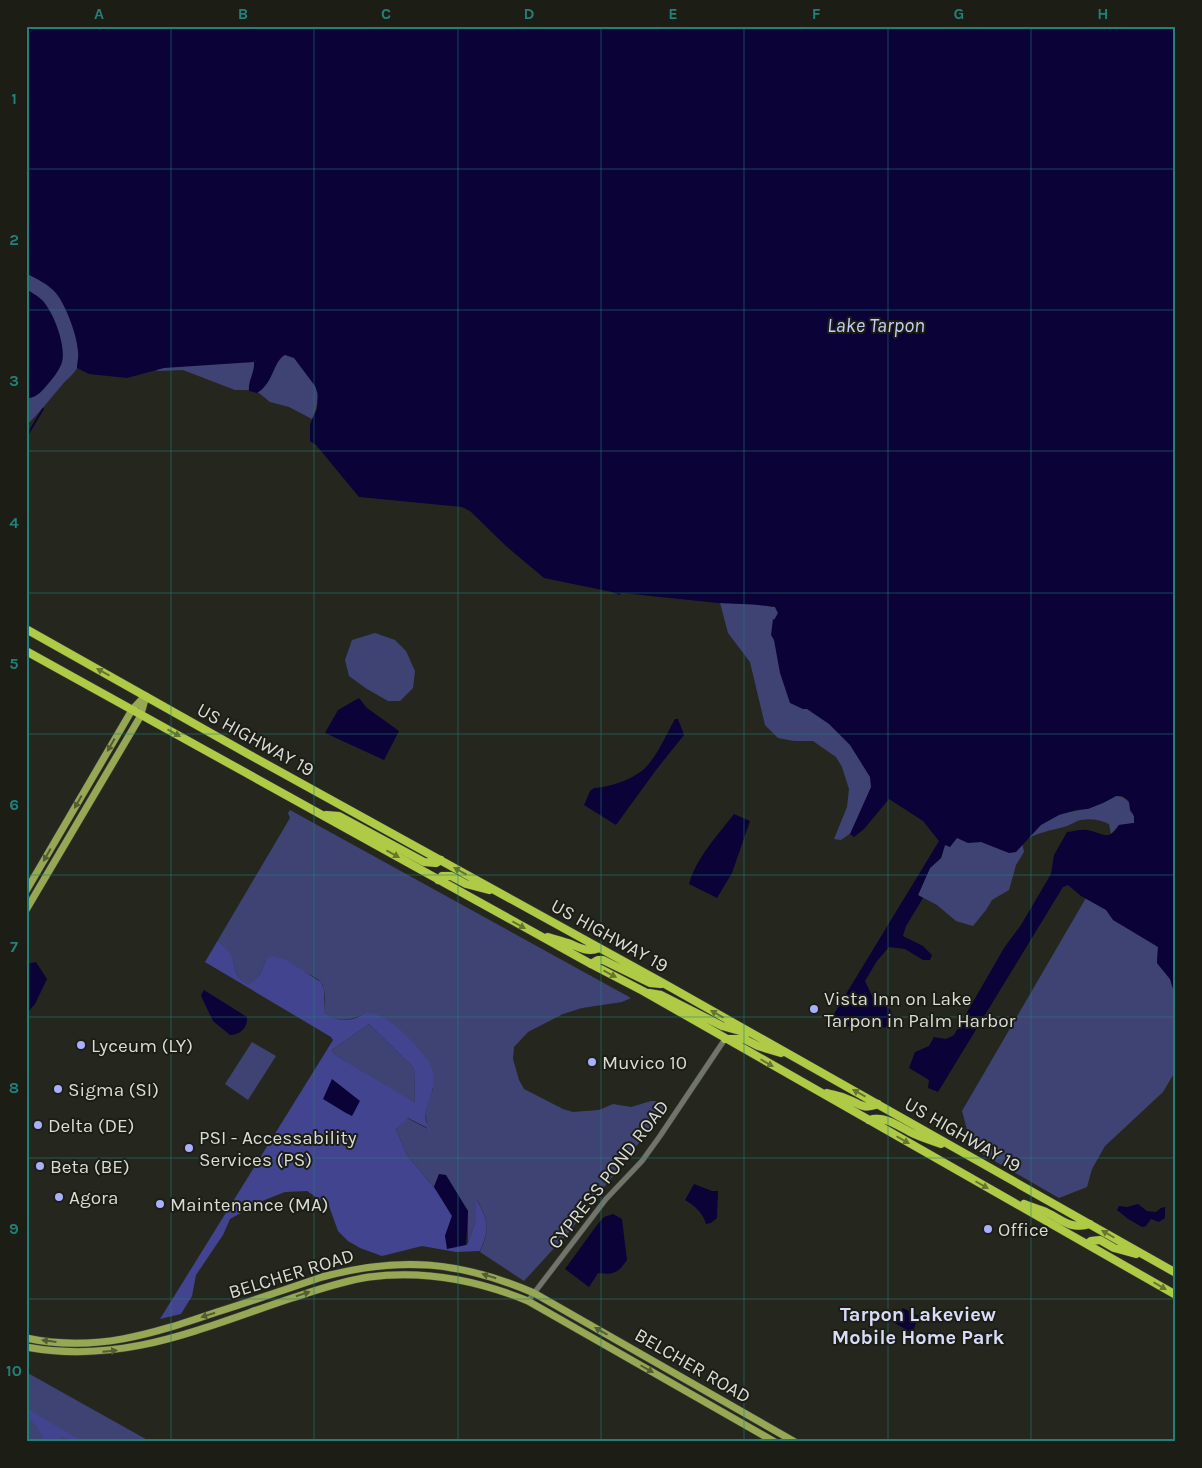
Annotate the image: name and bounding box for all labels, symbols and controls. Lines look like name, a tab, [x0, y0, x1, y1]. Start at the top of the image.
text: A	[94, 4, 104, 23]
text: B	[238, 4, 248, 23]
text: C	[381, 4, 391, 23]
text: D	[524, 4, 535, 23]
text: E	[668, 4, 678, 23]
text: F	[812, 4, 821, 23]
text: G	[954, 4, 964, 23]
text: H	[1097, 4, 1109, 23]
text: 1	[11, 89, 17, 108]
text: 2	[9, 230, 19, 249]
water label: Lake Tarpon	[827, 314, 925, 337]
text: 3	[9, 371, 19, 390]
text: 4	[9, 513, 19, 532]
text: 5	[9, 654, 19, 673]
one-way arrow	[96, 668, 111, 676]
street label: US HIGHWAY 19	[193, 699, 318, 781]
one-way arrow	[167, 729, 182, 737]
one-way arrow	[107, 738, 116, 751]
text: 6	[9, 795, 19, 814]
one-way arrow	[73, 796, 82, 809]
one-way arrow	[42, 849, 51, 862]
one-way arrow	[386, 850, 400, 859]
one-way arrow	[454, 866, 467, 875]
street label: US HIGHWAY 19	[547, 895, 672, 977]
one-way arrow	[512, 921, 527, 929]
text: 7	[10, 937, 18, 956]
one-way arrow	[603, 970, 617, 979]
place label: Vista Inn on Lake Tarpon in Palm Harbor	[824, 988, 1016, 1032]
marker: Vista Inn on Lake Tarpon in Palm Harbor	[808, 1003, 820, 1015]
one-way arrow	[710, 1009, 724, 1018]
place label: Lyceum (LY)	[91, 1035, 193, 1057]
marker: Lyceum (LY)	[75, 1039, 87, 1051]
place label: Muvico 10	[602, 1052, 687, 1074]
marker: Muvico 10	[586, 1056, 598, 1068]
one-way arrow	[760, 1058, 774, 1067]
text: 8	[9, 1078, 19, 1097]
place label: Sigma (SI)	[68, 1079, 159, 1101]
marker: Sigma (SI)	[52, 1083, 64, 1095]
one-way arrow	[852, 1089, 865, 1098]
street label: US HIGHWAY 19	[901, 1093, 1024, 1177]
street label: CYPRESS POND ROAD	[544, 1096, 674, 1253]
place label: Delta (DE)	[48, 1115, 134, 1137]
marker: Delta (DE)	[32, 1119, 44, 1131]
place label: PSI - Accessability Services (PS)	[199, 1127, 357, 1171]
one-way arrow	[896, 1136, 911, 1144]
marker: PSI - Accessability Services (PS)	[183, 1142, 195, 1154]
place label: Beta (BE)	[50, 1156, 130, 1178]
marker: Beta (BE)	[34, 1160, 46, 1172]
one-way arrow	[975, 1181, 990, 1189]
place label: Agora	[69, 1187, 118, 1209]
marker: Agora	[53, 1191, 65, 1203]
place label: Maintenance (MA)	[170, 1194, 329, 1216]
marker: Maintenance (MA)	[154, 1198, 166, 1210]
text: 9	[9, 1219, 19, 1238]
place label: Office	[998, 1219, 1049, 1241]
marker: Office	[982, 1223, 994, 1235]
one-way arrow	[1101, 1230, 1114, 1239]
street label: BELCHER ROAD	[226, 1244, 357, 1303]
one-way arrow	[481, 1271, 496, 1279]
one-way arrow	[1153, 1281, 1166, 1290]
one-way arrow	[296, 1290, 311, 1298]
district label: Tarpon Lakeview Mobile Home Park	[832, 1303, 1004, 1349]
one-way arrow	[200, 1312, 215, 1319]
street label: BELCHER ROAD	[631, 1324, 754, 1408]
one-way arrow	[594, 1327, 608, 1335]
one-way arrow	[41, 1337, 57, 1345]
one-way arrow	[102, 1347, 118, 1355]
text: 10	[6, 1361, 22, 1380]
one-way arrow	[640, 1364, 653, 1373]

